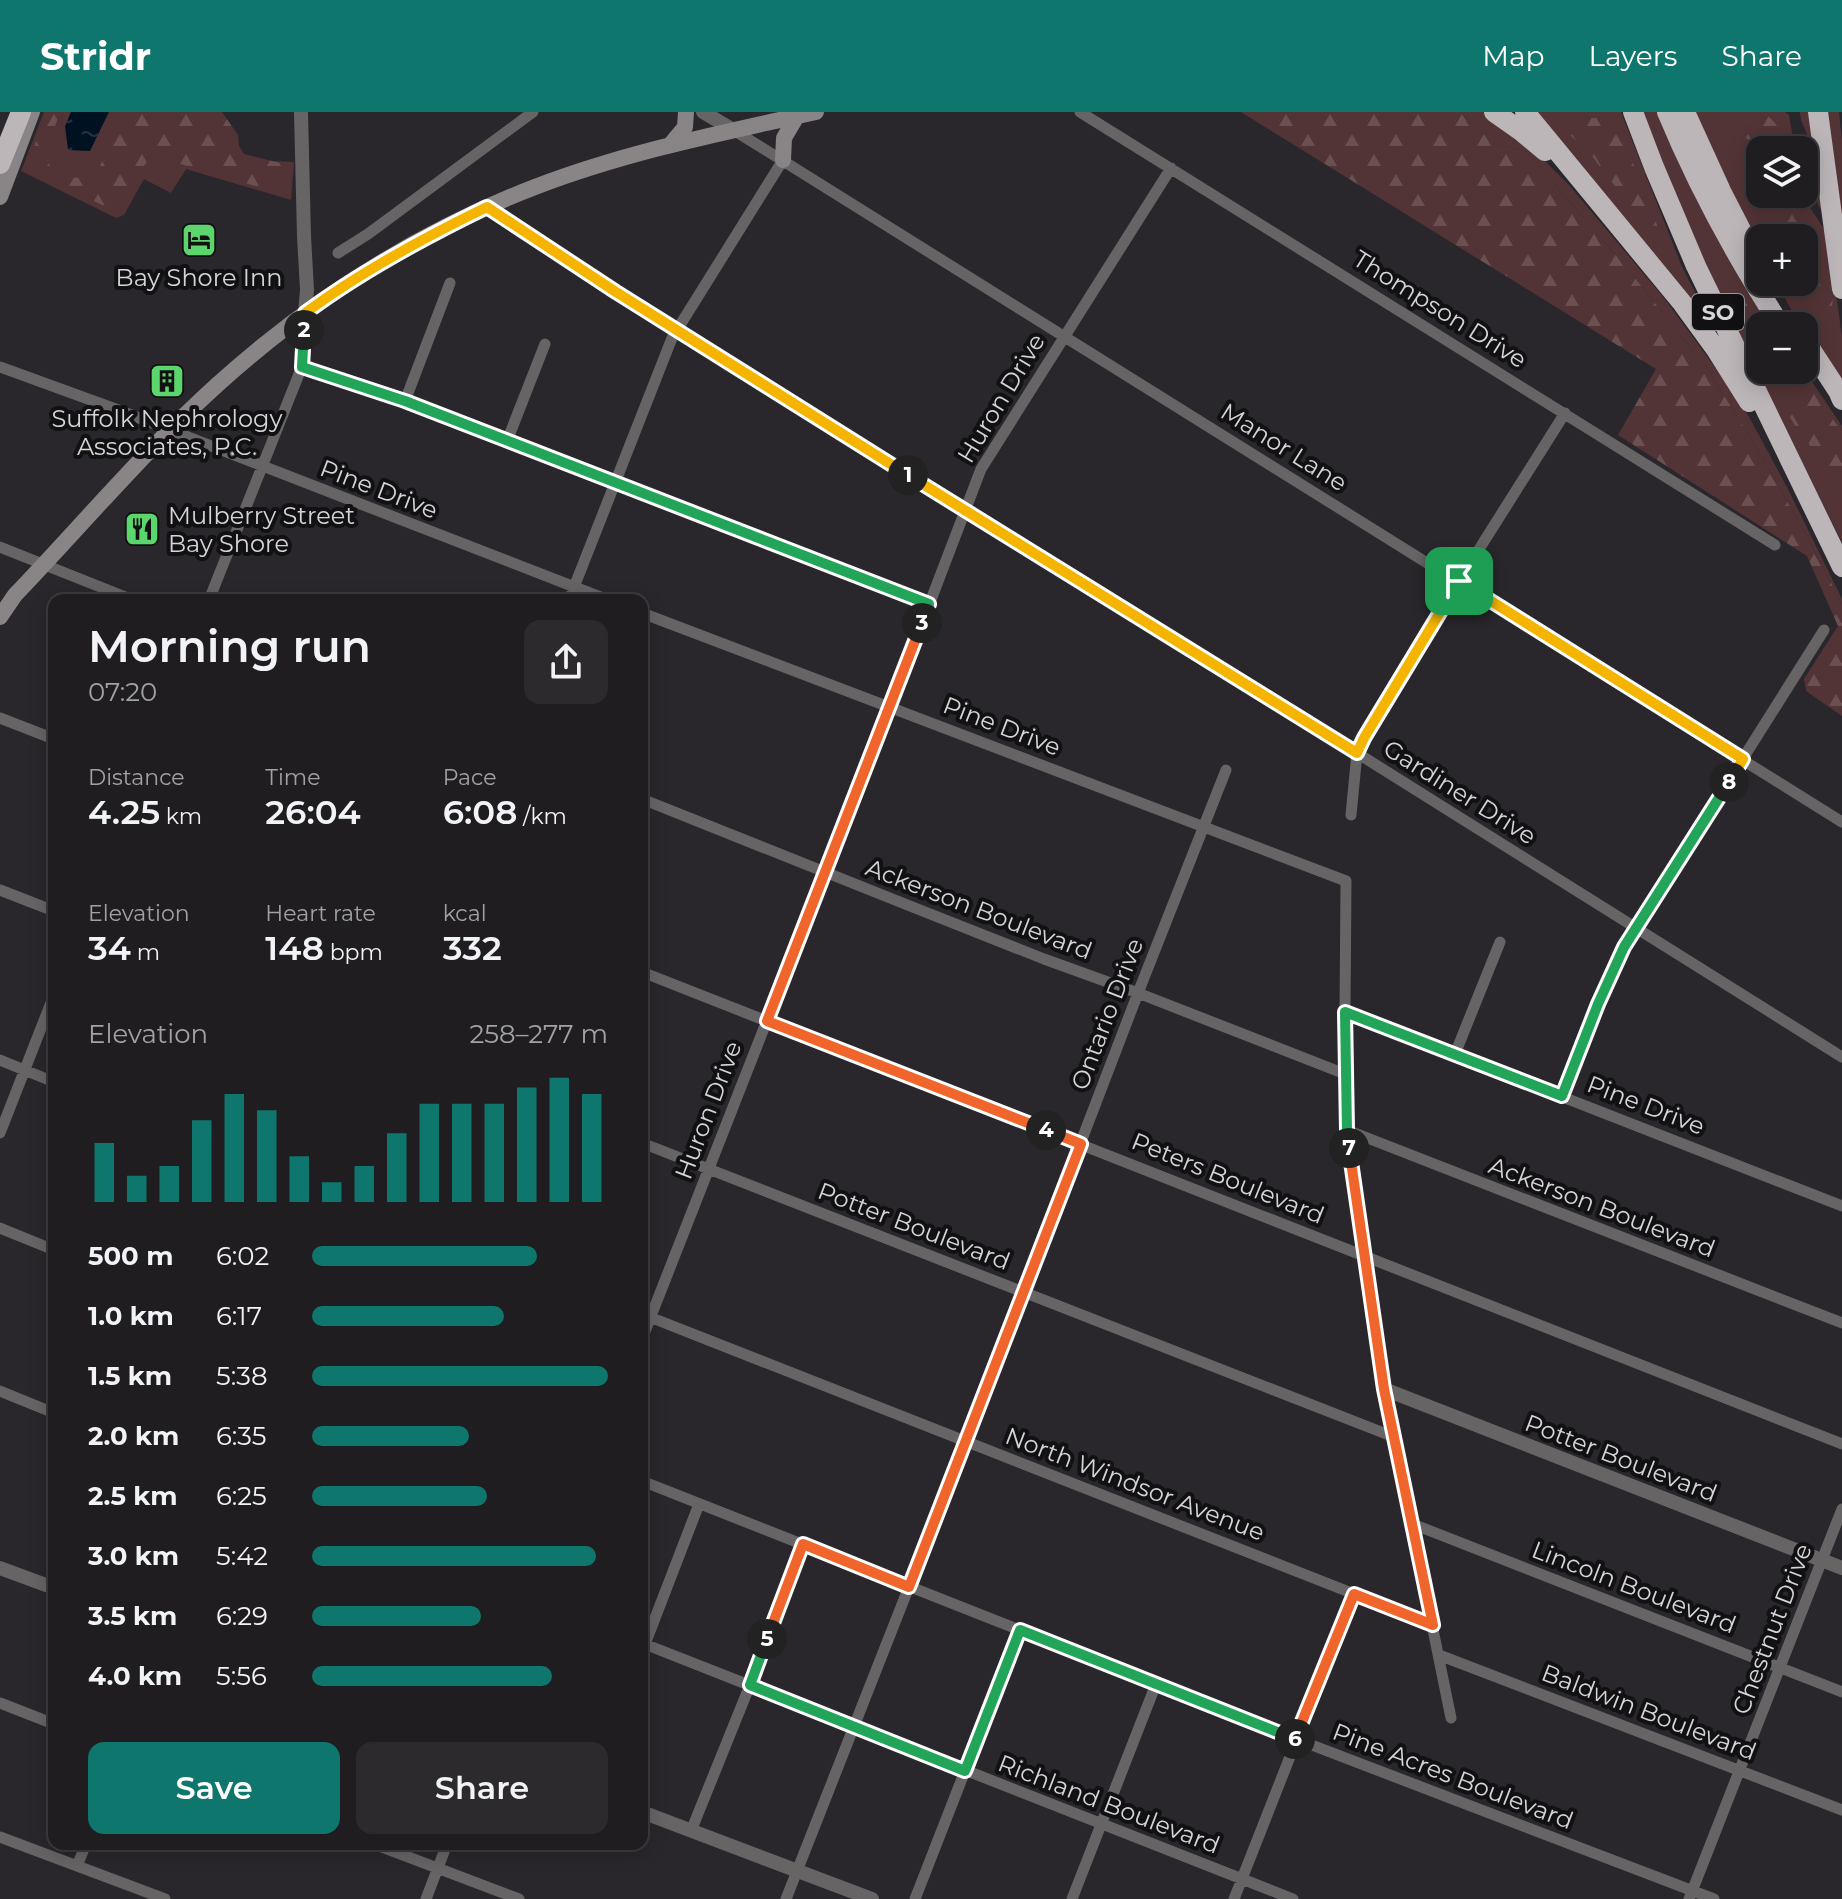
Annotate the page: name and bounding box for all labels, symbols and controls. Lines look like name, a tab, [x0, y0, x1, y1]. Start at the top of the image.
text: Stridr	[40, 33, 151, 80]
text: Map	[1482, 39, 1545, 73]
text: Layers	[1589, 39, 1678, 73]
text: Share	[1722, 39, 1802, 73]
map controls	[1746, 136, 1818, 384]
button: layers	[1746, 136, 1818, 208]
hotel icon: Bay Shore Inn	[180, 221, 218, 259]
button: +	[1746, 224, 1818, 296]
street label: Thompson Drive	[1348, 244, 1532, 374]
place label: Bay Shore Inn	[116, 263, 282, 292]
road number: SO	[1692, 294, 1744, 330]
pin: 2	[284, 310, 324, 350]
button: −	[1746, 312, 1818, 384]
text: 2	[298, 316, 310, 343]
street label: Huron Drive	[951, 328, 1051, 468]
building icon: Suffolk Nephrology Associates, P.C.	[148, 362, 186, 400]
street label: Manor Lane	[1216, 397, 1352, 497]
place label: Suffolk Nephrology Associates, P.C.	[52, 404, 282, 461]
street label: Pine Drive	[316, 453, 442, 525]
pin: 1	[888, 455, 928, 495]
text: 1	[904, 461, 912, 488]
place label: Mulberry Street Bay Shore	[168, 501, 355, 558]
restaurant icon: Mulberry Street Bay Shore	[123, 510, 161, 548]
pin	[1425, 547, 1493, 615]
icon: arrive	[1437, 559, 1481, 603]
pin: 3	[902, 603, 942, 643]
text: 3	[915, 609, 929, 636]
text: Morning run	[88, 619, 371, 673]
button: share	[524, 620, 608, 704]
text: 07:20	[88, 676, 157, 708]
street label: Pine Drive	[939, 690, 1065, 762]
street label: Gardiner Drive	[1378, 734, 1542, 850]
pin: 8	[1709, 762, 1749, 802]
text: Distance	[88, 764, 185, 791]
text: Time	[265, 764, 321, 791]
text: Pace	[443, 764, 497, 791]
text: 8	[1722, 768, 1736, 795]
text: 4.25	[88, 791, 160, 833]
text: 26:04	[265, 791, 361, 833]
text: 6:08	[443, 791, 517, 833]
text: km	[160, 803, 202, 830]
text: /km	[517, 803, 567, 830]
street label: Ackerson Boulevard	[862, 852, 1096, 966]
text: Elevation	[88, 900, 190, 927]
text: Heart rate	[265, 900, 376, 927]
text: kcal	[443, 900, 487, 927]
text: 34	[88, 927, 131, 969]
text: 148	[265, 927, 324, 969]
text: 332	[443, 927, 502, 969]
street label: Ontario Drive	[1065, 934, 1149, 1094]
text: m	[131, 939, 160, 966]
text: bpm	[324, 939, 383, 966]
text: Elevation	[88, 1018, 208, 1050]
text: 258–277 m	[470, 1018, 608, 1050]
street label: Huron Drive	[668, 1037, 748, 1183]
street label: Pine Drive	[1583, 1069, 1709, 1141]
pin: 4	[1026, 1110, 1066, 1150]
text: 4	[1038, 1116, 1054, 1143]
street label: Peters Boulevard	[1128, 1126, 1328, 1230]
pin: 7	[1329, 1128, 1369, 1168]
text: 7	[1342, 1134, 1356, 1161]
street label: Ackerson Boulevard	[1485, 1150, 1719, 1264]
street label: Potter Boulevard	[814, 1176, 1014, 1276]
text: 500 m	[88, 1240, 173, 1272]
text: 6:02	[216, 1240, 269, 1272]
text: 1.0 km	[88, 1300, 174, 1332]
text: 6:17	[216, 1300, 262, 1332]
text: 1.5 km	[88, 1360, 172, 1392]
text: 5:38	[216, 1360, 267, 1392]
street label: Potter Boulevard	[1521, 1408, 1721, 1508]
text: 2.0 km	[88, 1420, 179, 1452]
text: 6:35	[216, 1420, 266, 1452]
street label: North Windsor Avenue	[1001, 1421, 1269, 1547]
text: 2.5 km	[88, 1480, 177, 1512]
text: 6:25	[216, 1480, 267, 1512]
street label: Lincoln Boulevard	[1528, 1535, 1740, 1639]
text: 3.0 km	[88, 1540, 179, 1572]
text: 5:42	[216, 1540, 268, 1572]
street label: Chestnut Drive	[1726, 1540, 1818, 1718]
text: 3.5 km	[88, 1600, 177, 1632]
text: 6:29	[216, 1600, 268, 1632]
pin: 5	[747, 1619, 787, 1659]
text: 5	[760, 1625, 774, 1652]
street label: Baldwin Boulevard	[1538, 1658, 1760, 1766]
text: 4.0 km	[88, 1660, 182, 1692]
text: 5:56	[216, 1660, 267, 1692]
street label: Pine Acres Boulevard	[1329, 1717, 1577, 1835]
pin: 6	[1275, 1719, 1315, 1759]
text: 6	[1288, 1725, 1302, 1752]
button: Save	[88, 1742, 340, 1834]
button: Share	[356, 1742, 608, 1834]
street label: Richland Boulevard	[994, 1748, 1224, 1860]

